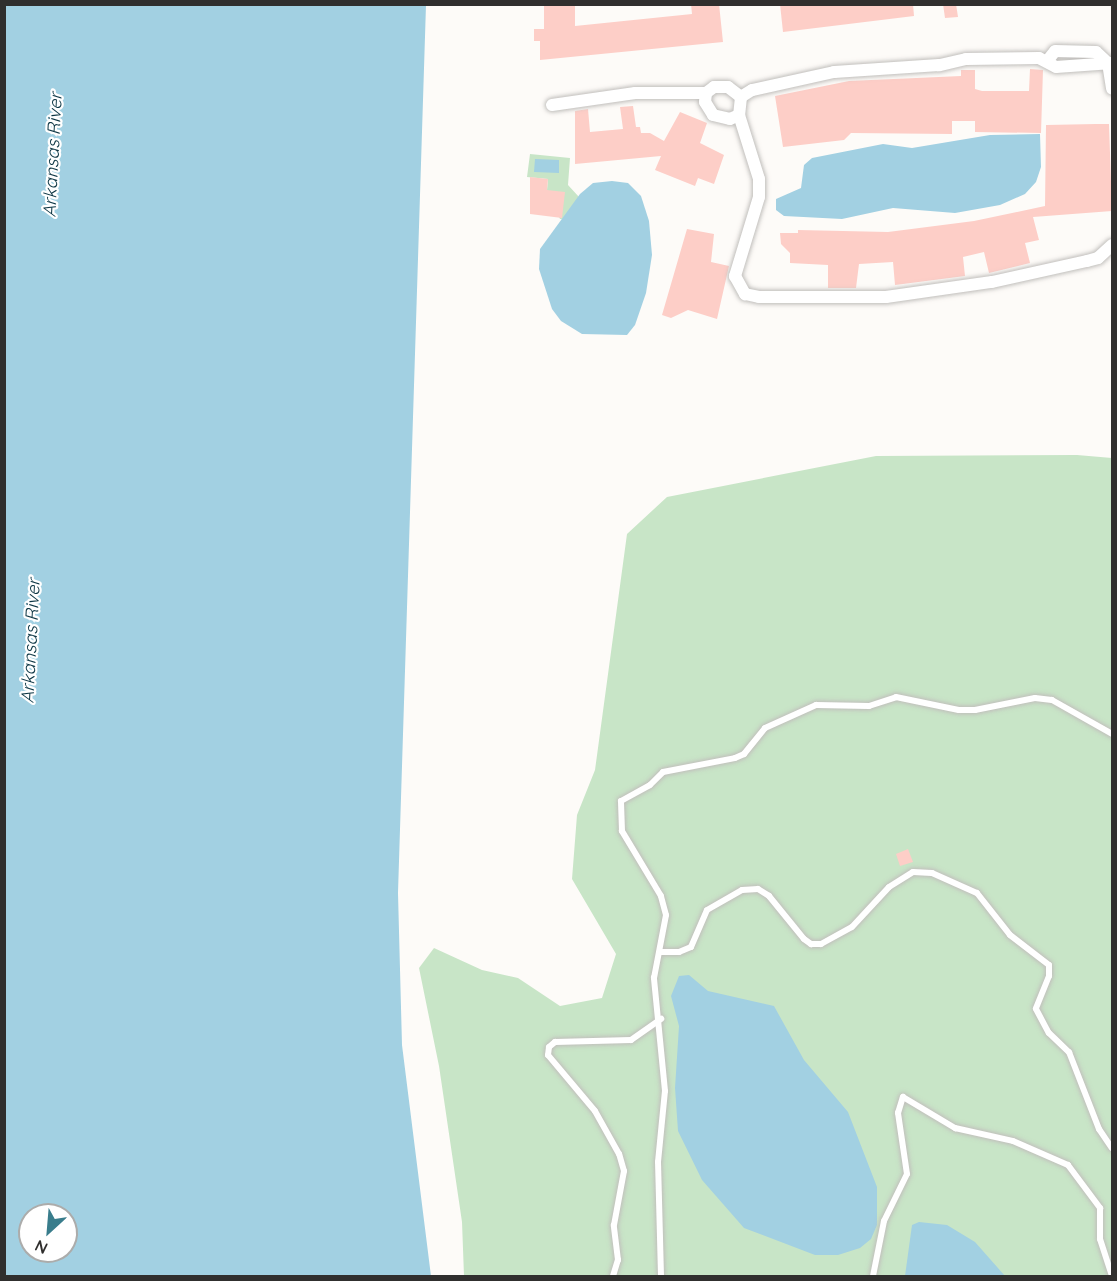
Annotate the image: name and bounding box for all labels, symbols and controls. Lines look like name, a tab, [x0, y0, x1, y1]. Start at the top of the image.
water label: Arkansas River	[39, 92, 67, 218]
water label: Arkansas River	[17, 578, 45, 704]
north arrow	[18, 1203, 78, 1263]
text: N	[31, 1236, 51, 1259]

